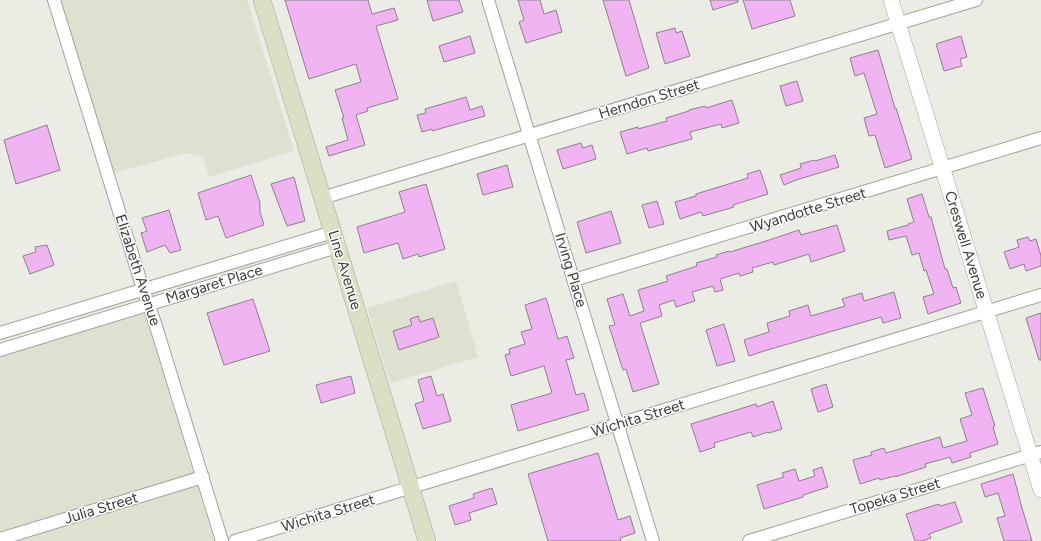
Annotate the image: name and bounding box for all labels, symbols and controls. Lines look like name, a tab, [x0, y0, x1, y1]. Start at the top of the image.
street label: Herndon Street	[596, 75, 702, 123]
street label: Wyandotte Street	[748, 184, 869, 236]
street label: Creswell Avenue	[941, 189, 991, 301]
street label: Elizabeth Avenue	[111, 212, 165, 328]
street label: Line Avenue	[324, 228, 366, 312]
street label: Irving Place	[551, 230, 591, 310]
street label: Margaret Place	[163, 261, 265, 307]
street label: Wichita Street	[589, 395, 687, 441]
street label: Topeka Street	[848, 474, 943, 518]
street label: Julia Street	[62, 488, 140, 528]
street label: Wichita Street	[279, 490, 377, 536]

